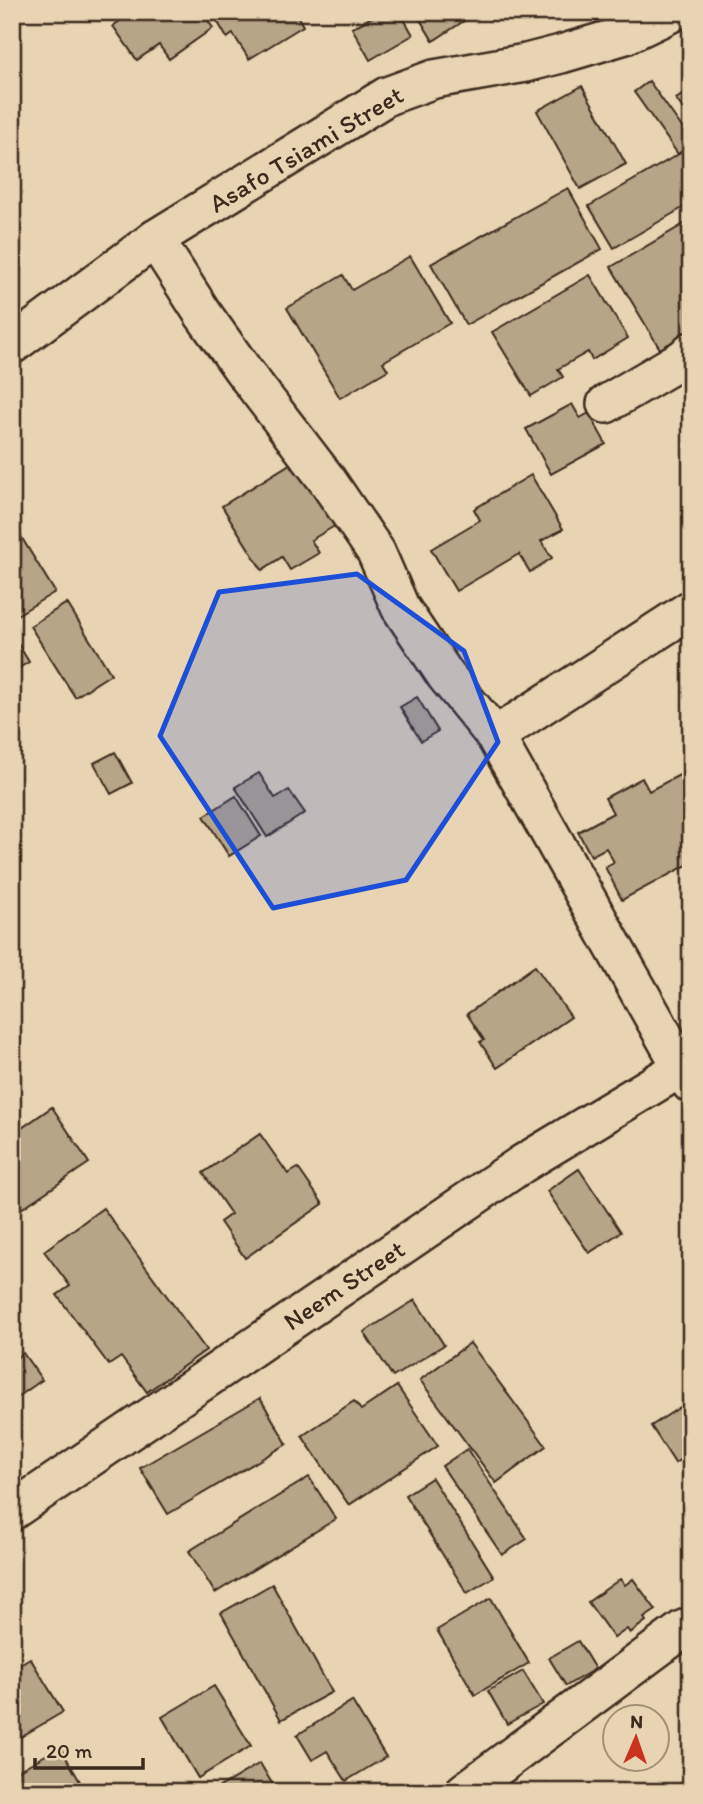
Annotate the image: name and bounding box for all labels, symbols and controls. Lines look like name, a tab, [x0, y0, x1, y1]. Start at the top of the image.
street label: Asafo Tsiami Street	[203, 78, 409, 220]
street label: Neem Street	[277, 1233, 411, 1337]
north arrow	[602, 1702, 672, 1772]
text: N	[630, 1710, 643, 1733]
scale bar	[35, 1727, 144, 1771]
text: 20 m	[46, 1738, 93, 1763]

